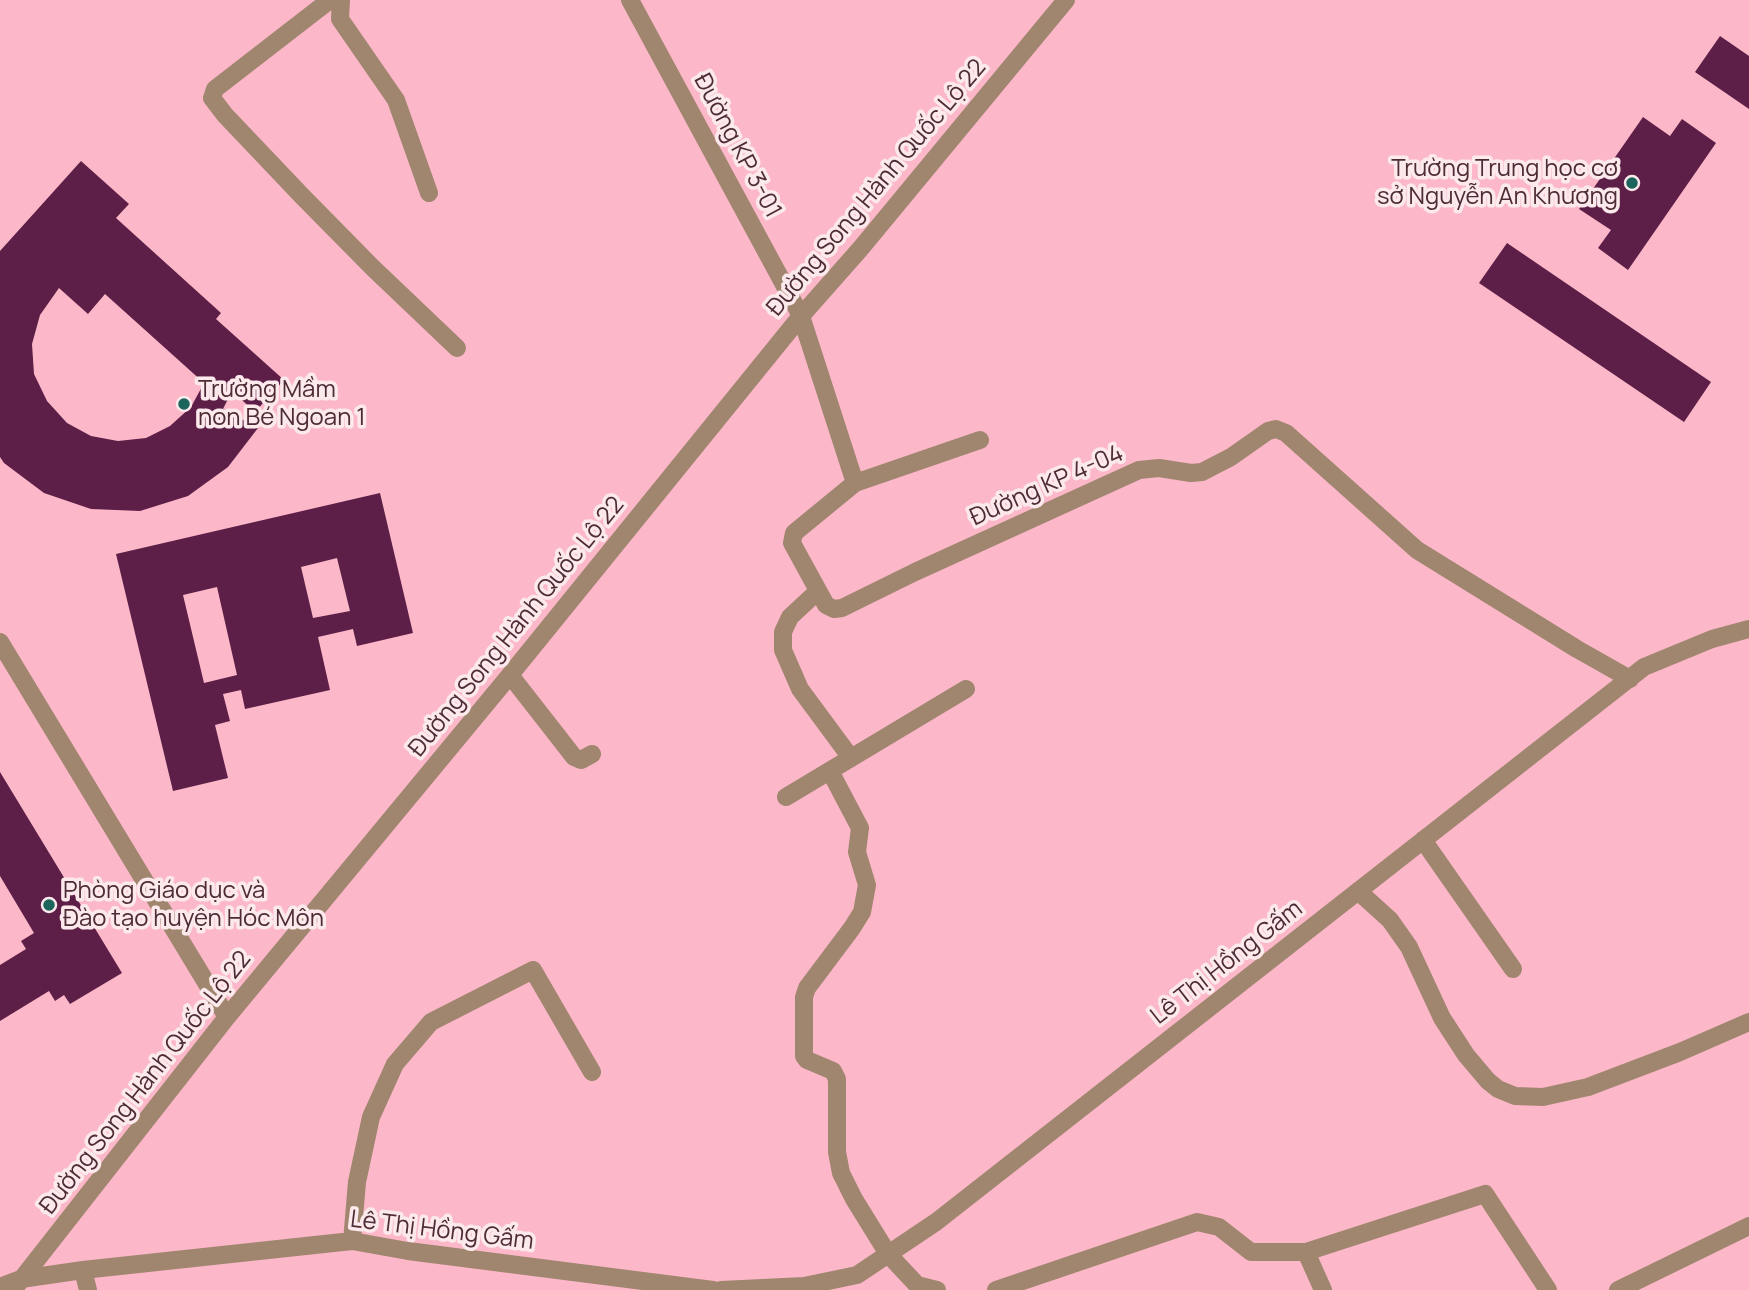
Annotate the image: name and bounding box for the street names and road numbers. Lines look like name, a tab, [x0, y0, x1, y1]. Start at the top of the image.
street label: Đường Song Hành Quốc Lộ 22	[761, 54, 993, 322]
street label: Đường KP 3-01	[687, 69, 787, 223]
street label: Đường KP 4-04	[966, 439, 1128, 533]
street label: Đường Song Hành Quốc Lộ 22	[403, 491, 631, 763]
street label: Lê Thị Hồng Gấm	[1145, 895, 1309, 1031]
street label: Đường Song Hành Quốc Lộ 22	[34, 946, 258, 1220]
street label: Lê Thị Hồng Gấm	[349, 1205, 535, 1257]

